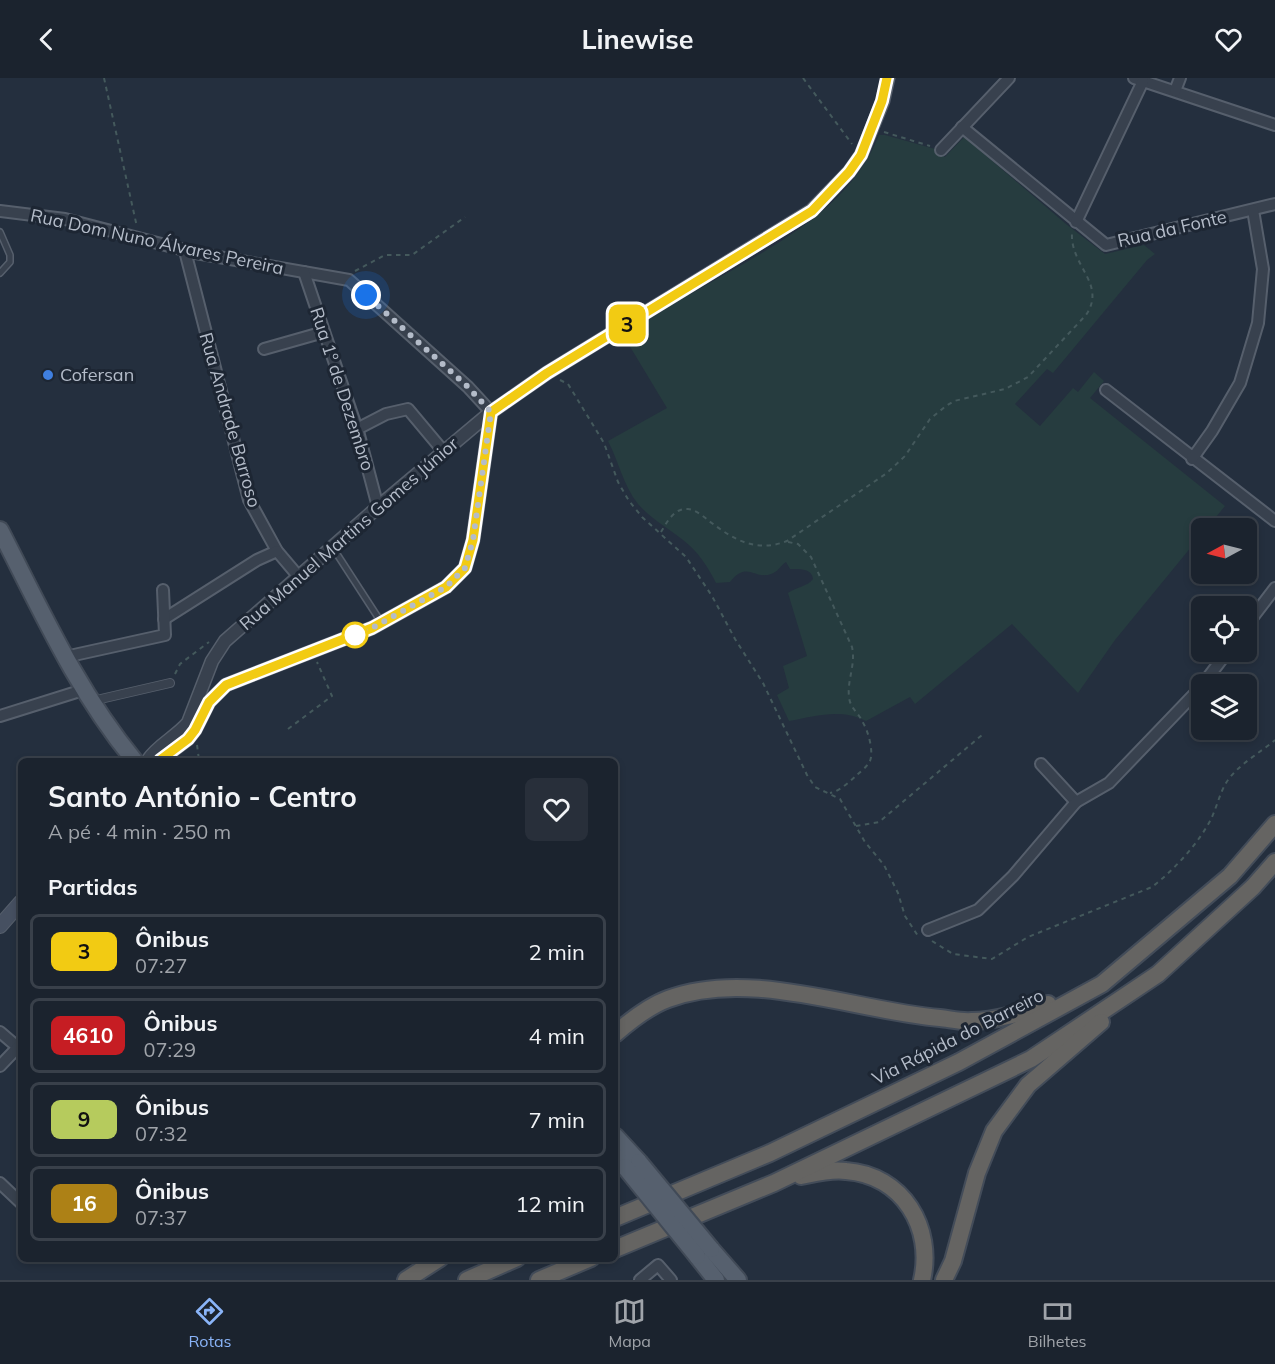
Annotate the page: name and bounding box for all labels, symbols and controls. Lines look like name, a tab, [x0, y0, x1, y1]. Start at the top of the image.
text: Linewise	[581, 22, 694, 56]
icon: back	[30, 23, 63, 56]
icon: heart	[1212, 23, 1245, 56]
street label: Rua Dom Nuno Álvares Pereira	[28, 203, 286, 280]
street label: Rua da Fonte	[1115, 205, 1229, 252]
your location	[351, 280, 381, 310]
street label: Rua 1º de Dezembro	[305, 304, 380, 474]
line badge: 3	[608, 304, 646, 344]
text: 3	[621, 311, 633, 337]
street label: Rua Andrade Barroso	[194, 330, 266, 510]
place label: Cofersan	[60, 363, 134, 386]
marker: Cofersan	[41, 368, 55, 382]
street label: Rua Manuel Martins Gomes Júnior	[234, 432, 463, 635]
north arrow	[1191, 518, 1257, 584]
map controls	[1191, 518, 1257, 740]
button: locate	[1191, 596, 1257, 662]
unlabelled marker	[342, 622, 368, 648]
button: layers	[1191, 674, 1257, 740]
button: heart	[525, 778, 588, 841]
text: Santo António - Centro	[48, 779, 357, 814]
text: A pé · 4 min · 250 m	[48, 819, 231, 844]
text: Partidas	[48, 873, 137, 901]
text: Ônibus	[135, 925, 209, 953]
text: 3	[78, 938, 90, 964]
text: 2 min	[529, 938, 585, 966]
text: 07:27	[135, 953, 188, 978]
street label: Via Rápida do Barreiro	[868, 983, 1047, 1090]
text: Ônibus	[143, 1009, 218, 1037]
text: 4610	[63, 1022, 113, 1048]
text: 4 min	[529, 1022, 585, 1050]
text: 07:29	[143, 1037, 196, 1062]
text: Ônibus	[135, 1093, 209, 1121]
text: 9	[78, 1106, 90, 1132]
text: 7 min	[529, 1106, 585, 1134]
text: 07:32	[135, 1121, 188, 1146]
text: Ônibus	[135, 1177, 209, 1205]
text: 16	[71, 1190, 97, 1216]
text: 12 min	[515, 1190, 585, 1218]
text: 07:37	[135, 1205, 188, 1230]
tab: Rotas	[188, 1295, 232, 1351]
tab: Mapa	[608, 1295, 651, 1351]
tab: Bilhetes	[1028, 1295, 1087, 1351]

